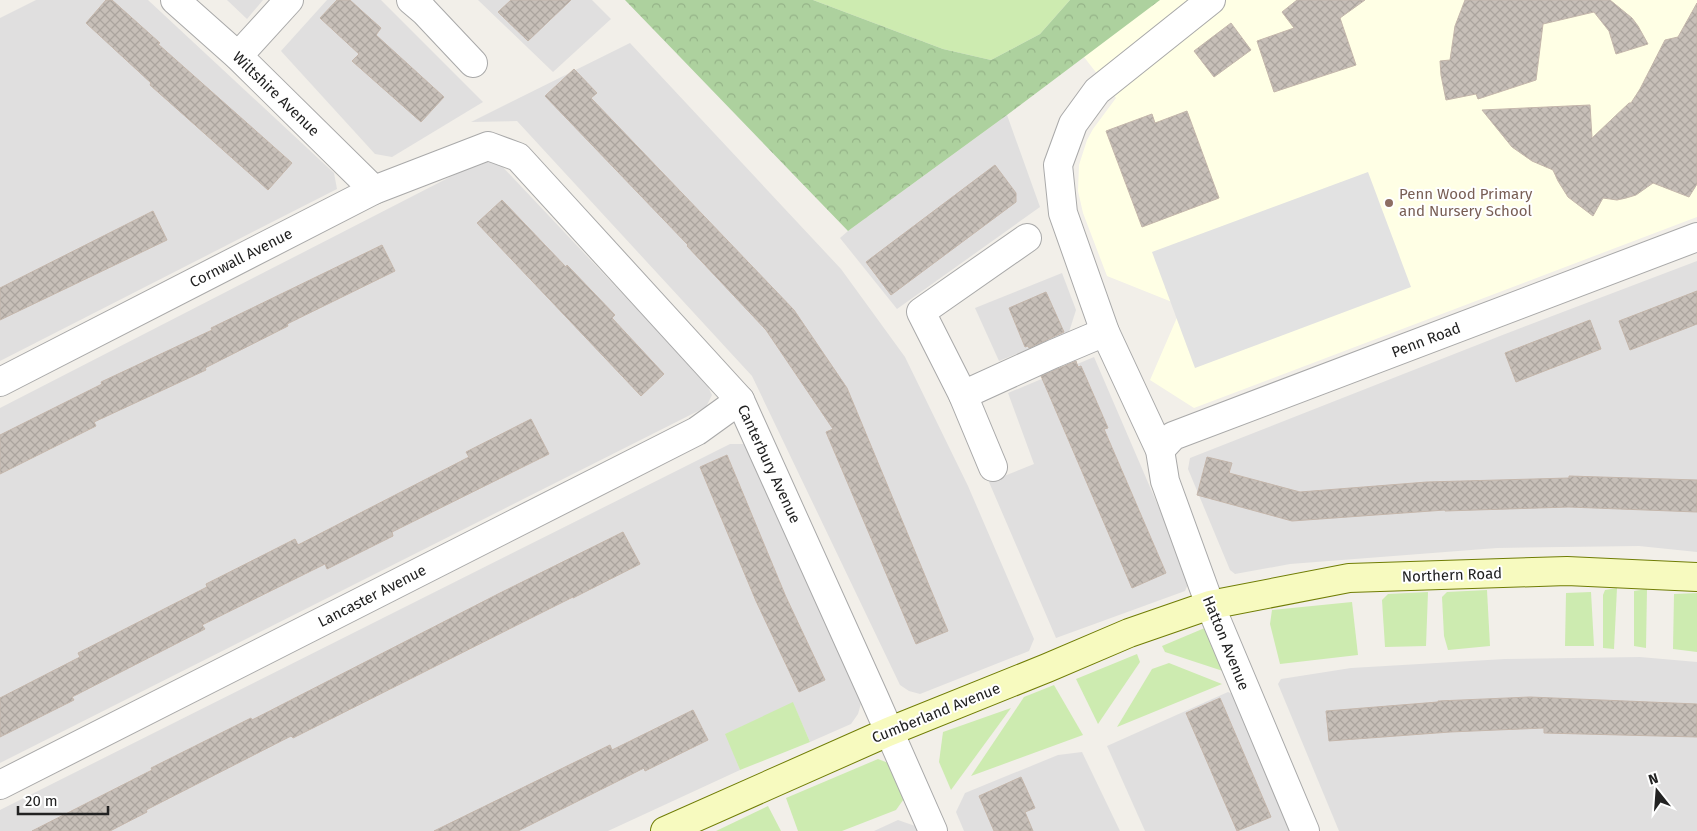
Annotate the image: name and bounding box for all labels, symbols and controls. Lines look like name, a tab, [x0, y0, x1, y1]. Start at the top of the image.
street label: Wiltshire Avenue	[229, 48, 323, 140]
place label: Penn Wood Primary and Nursery School	[1399, 185, 1533, 220]
marker: Penn Wood Primary and Nursery School	[1383, 197, 1395, 209]
street label: Cornwall Avenue	[187, 224, 295, 292]
street label: Penn Road	[1389, 319, 1463, 361]
street label: Canterbury Avenue	[734, 402, 804, 526]
street label: Lancaster Avenue	[315, 561, 429, 631]
street label: Northern Road	[1402, 564, 1502, 586]
street label: Hatton Avenue	[1199, 593, 1253, 693]
street label: Cumberland Avenue	[869, 679, 1003, 747]
north arrow	[1632, 766, 1682, 816]
text: N	[1646, 770, 1660, 789]
scale bar	[18, 784, 108, 816]
text: 20 m	[25, 792, 58, 810]

